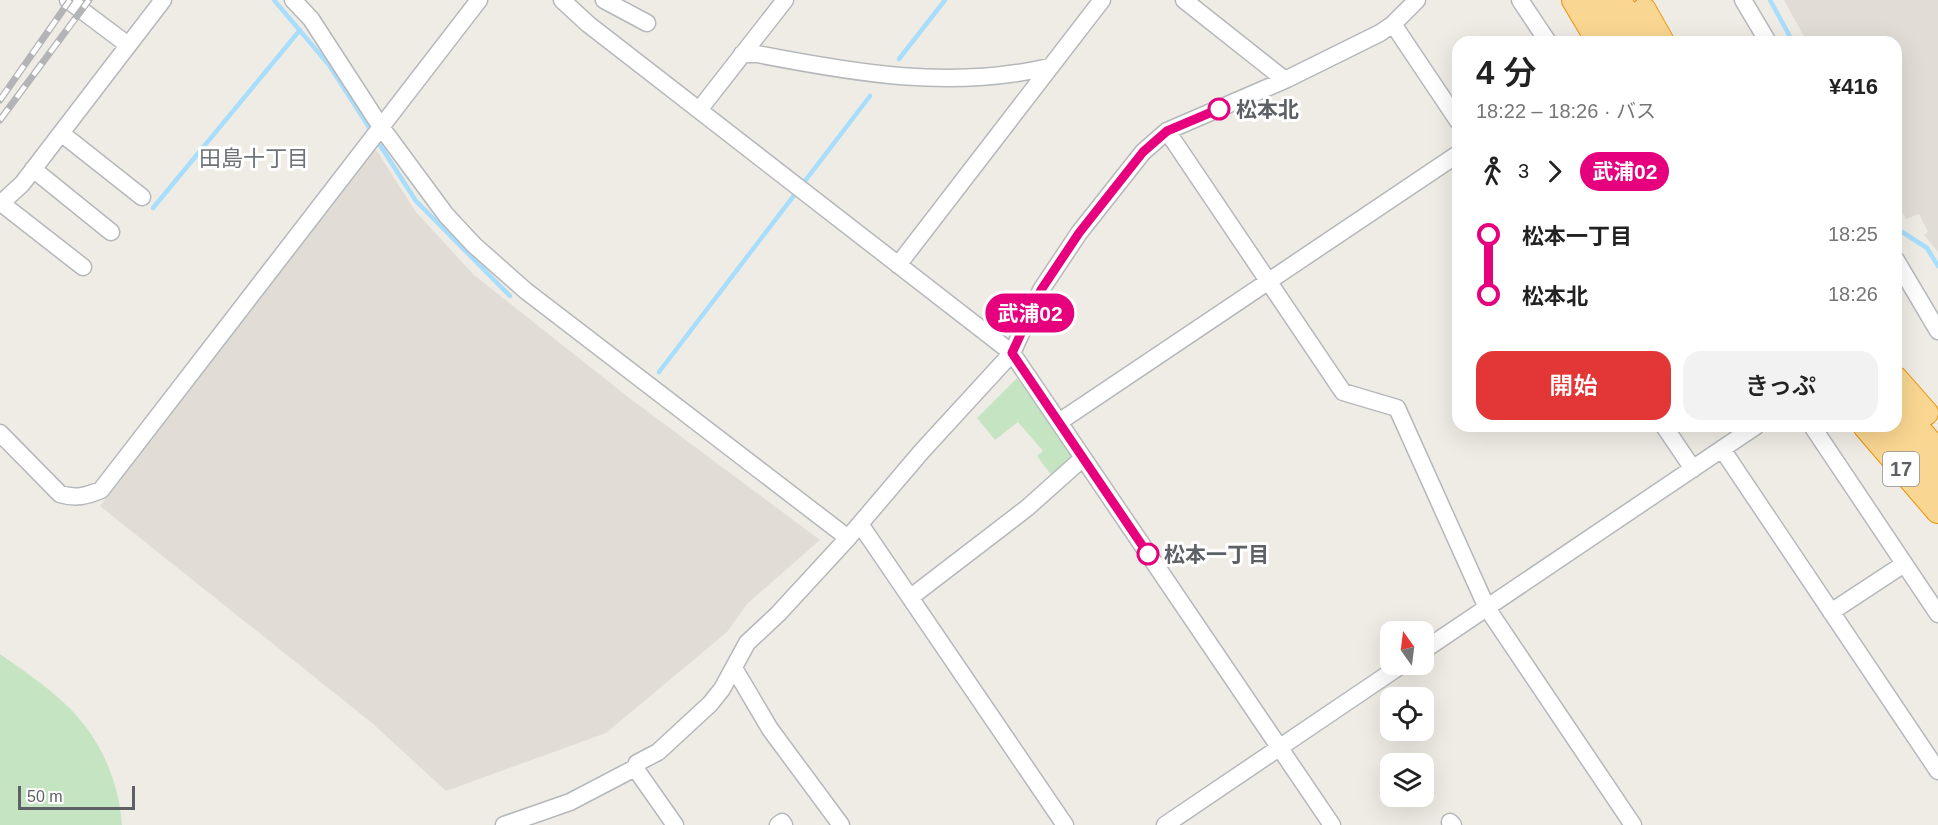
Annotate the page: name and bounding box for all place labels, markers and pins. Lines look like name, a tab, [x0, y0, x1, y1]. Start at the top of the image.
marker: 松本北	[1208, 98, 1230, 120]
place label: 松本北	[1236, 98, 1299, 121]
marker: 松本一丁目	[1137, 543, 1159, 565]
place label: 松本一丁目	[1164, 543, 1269, 566]

